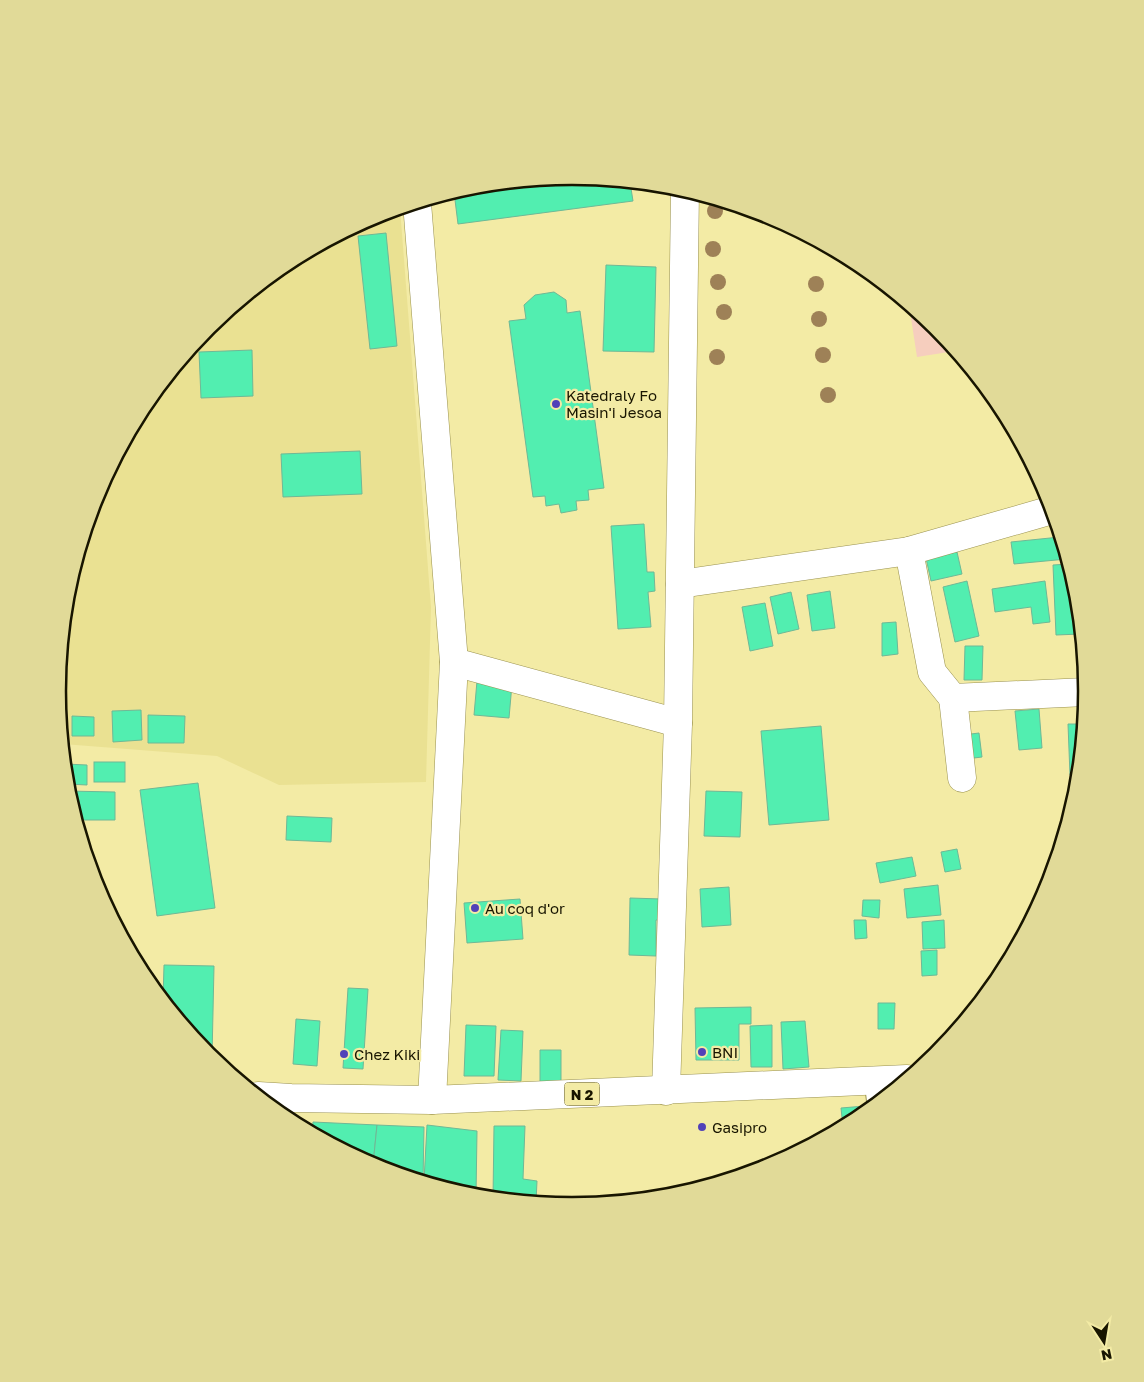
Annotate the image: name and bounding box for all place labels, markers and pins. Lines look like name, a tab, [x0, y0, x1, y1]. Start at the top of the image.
place label: Katedraly Fo Masin'i Jesoa	[566, 386, 662, 421]
marker: Katedraly Fo Masin'i Jesoa	[550, 398, 562, 410]
place label: Au coq d'or	[485, 899, 565, 917]
marker: Au coq d'or	[469, 902, 481, 914]
place label: BNI	[712, 1043, 738, 1061]
place label: Chez Kiki	[354, 1045, 420, 1063]
marker: BNI	[696, 1046, 708, 1058]
marker: Chez Kiki	[338, 1048, 350, 1060]
place label: Gasipro	[712, 1118, 767, 1136]
marker: Gasipro	[696, 1121, 708, 1133]

